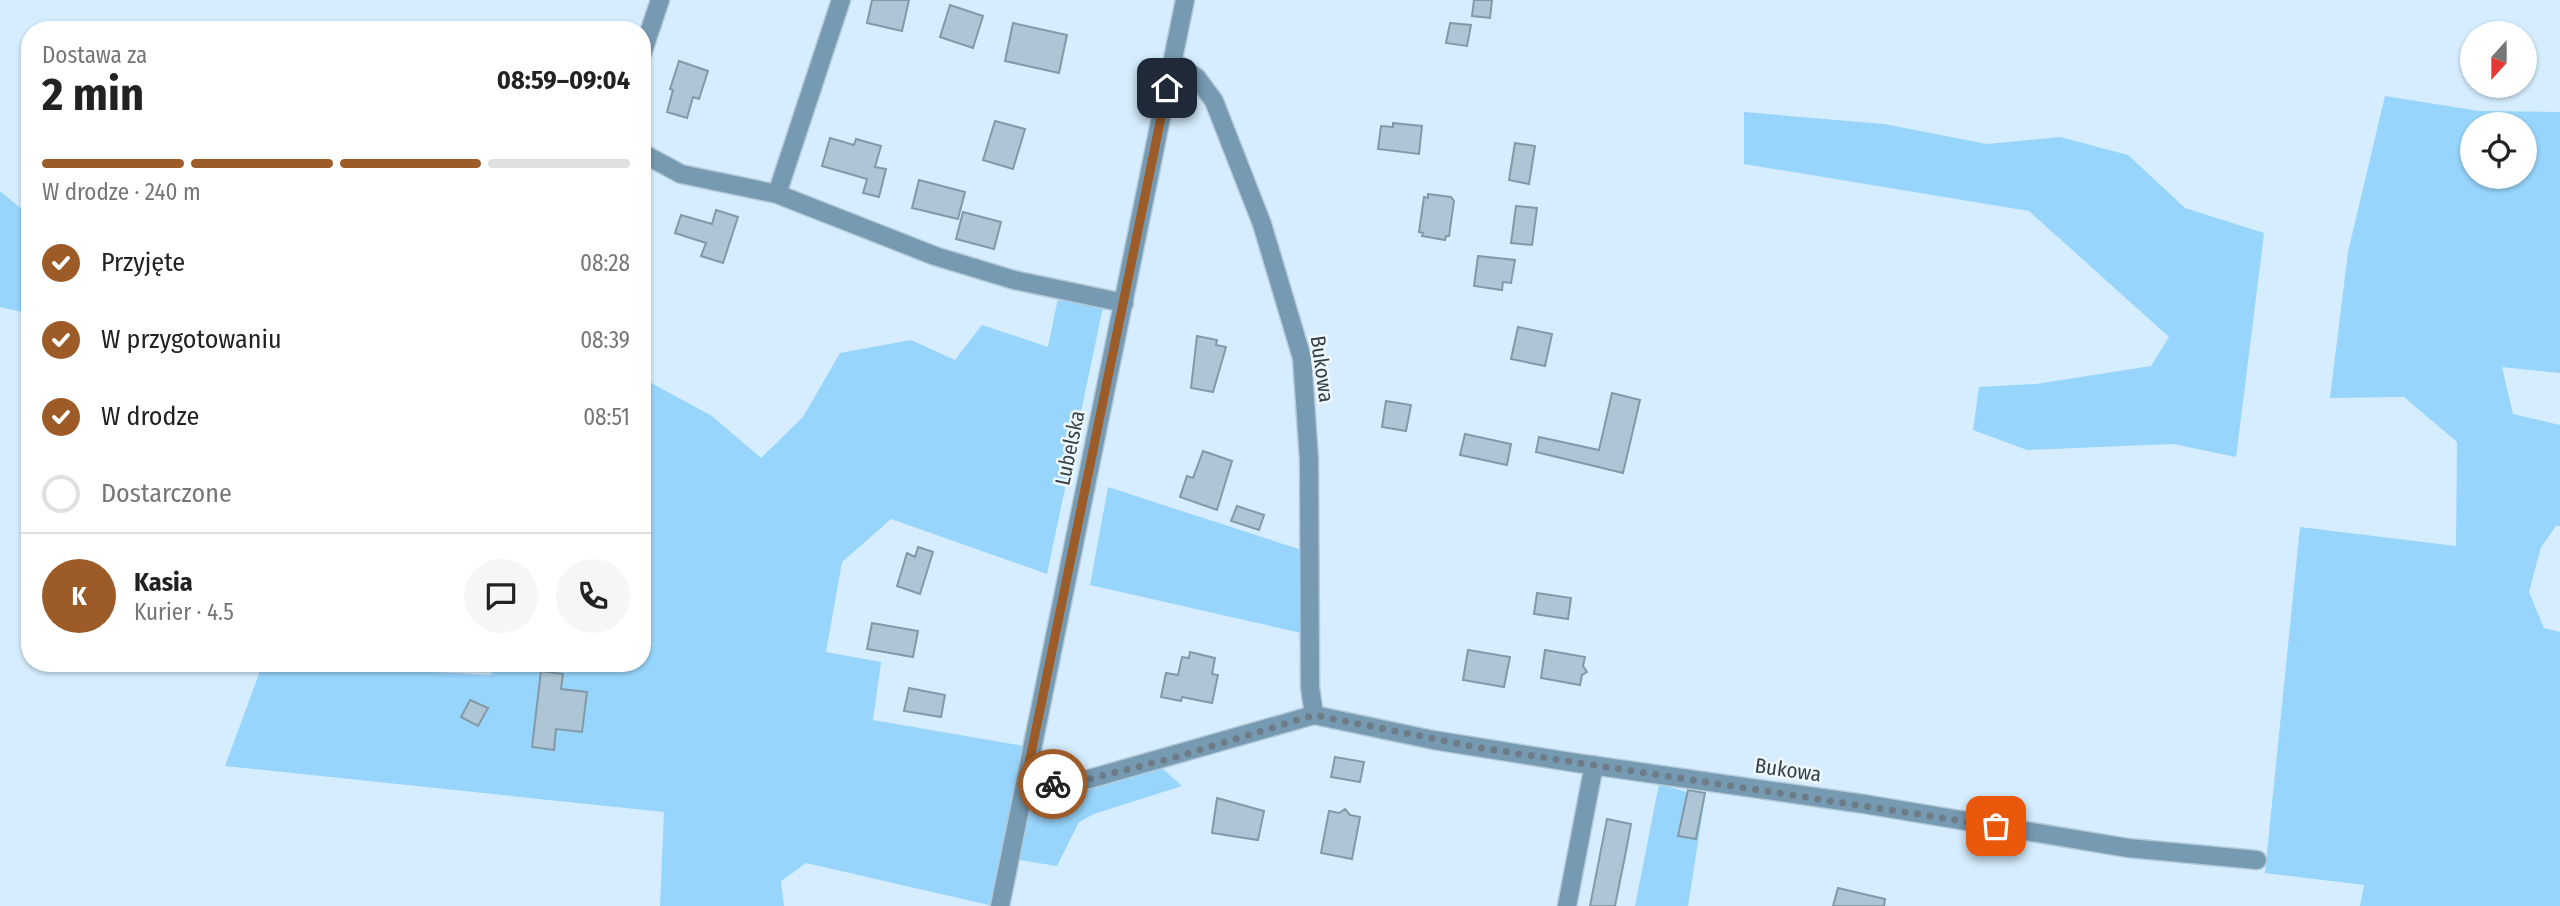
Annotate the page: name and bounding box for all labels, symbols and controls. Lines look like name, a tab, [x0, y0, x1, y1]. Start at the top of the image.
north arrow	[2460, 21, 2538, 98]
map controls	[2460, 21, 2537, 189]
text: Dostawa za	[42, 41, 147, 69]
pin	[1137, 58, 1197, 118]
text: 08:59–09:04	[497, 65, 630, 96]
text: 2 min	[42, 67, 144, 122]
icon: home	[1148, 69, 1186, 107]
button: locate	[2460, 112, 2537, 189]
text: W drodze · 240 m	[42, 178, 201, 206]
icon: check	[42, 244, 80, 282]
text: Przyjęte	[101, 247, 185, 278]
text: 08:28	[580, 249, 630, 277]
icon: check	[42, 321, 80, 359]
text: W przygotowaniu	[101, 324, 282, 355]
text: 08:39	[580, 326, 630, 354]
street label: Bukowa	[1304, 334, 1340, 404]
icon: check	[42, 398, 80, 436]
text: W drodze	[101, 401, 199, 432]
text: 08:51	[583, 403, 630, 431]
street label: Lubelska	[1049, 408, 1091, 488]
text: Dostarczone	[101, 478, 232, 509]
button: chat	[464, 559, 538, 633]
button: phone	[556, 559, 630, 633]
text: Kasia	[134, 567, 193, 598]
text: K	[71, 581, 87, 612]
text: Kurier · 4.5	[134, 598, 234, 626]
courier	[1018, 749, 1088, 819]
street label: Bukowa	[1753, 752, 1823, 788]
icon: bike	[1034, 765, 1072, 803]
pin	[1966, 796, 2026, 856]
icon: bag	[1977, 807, 2015, 845]

